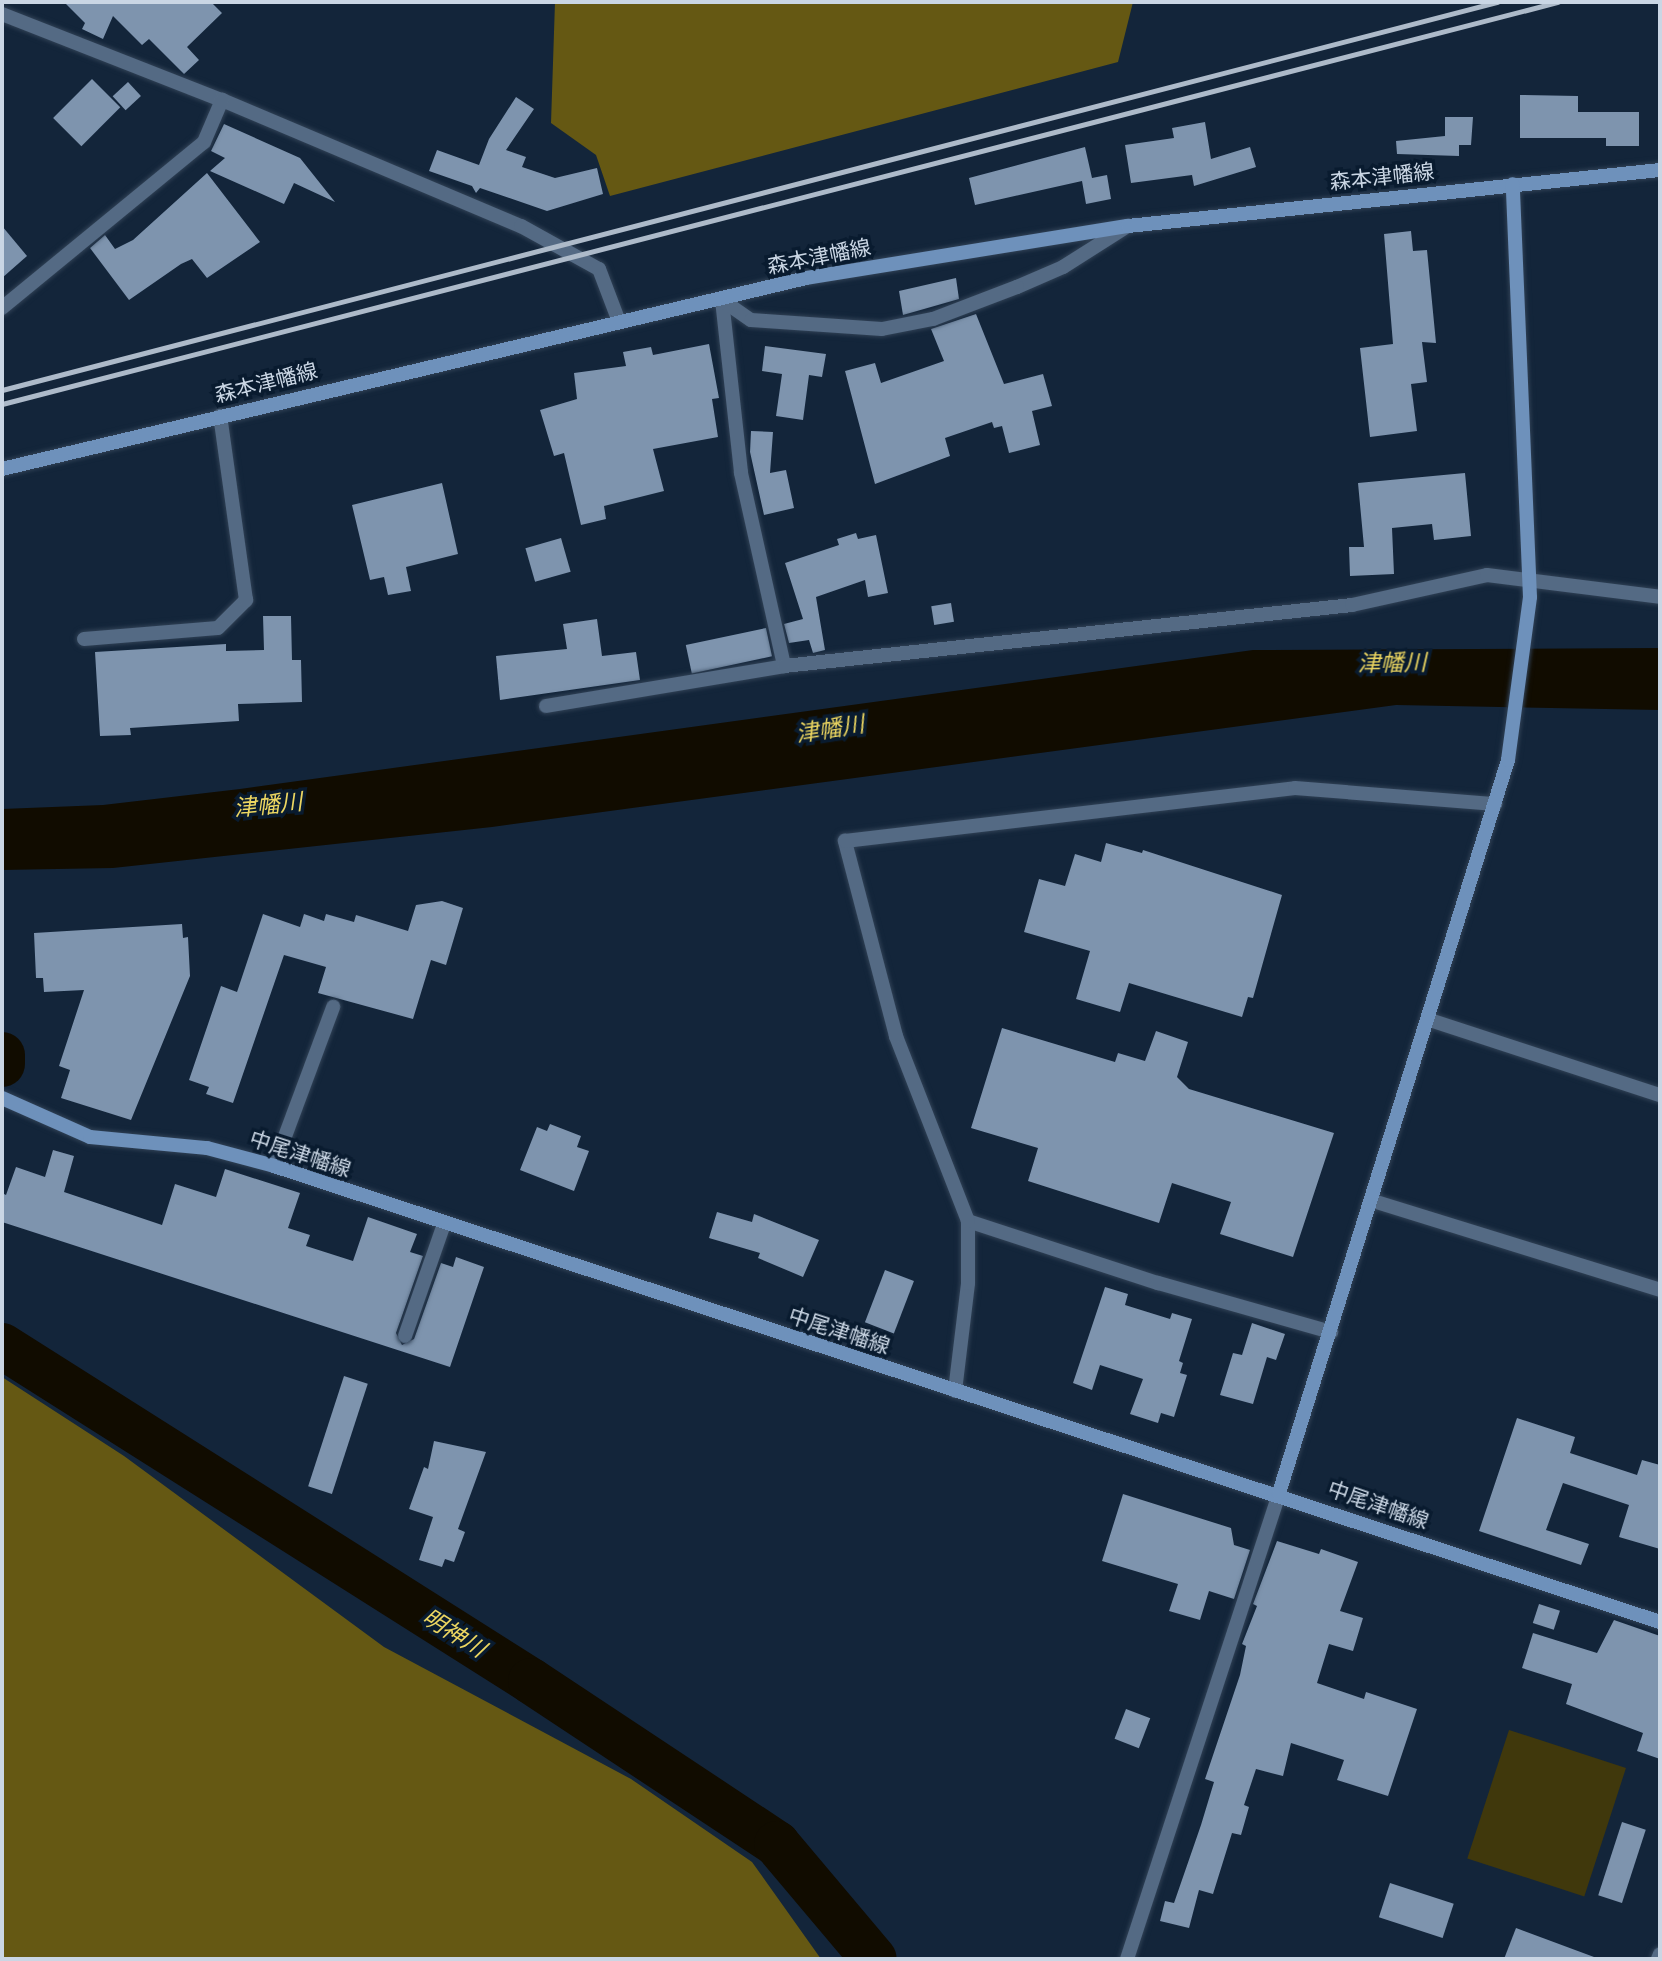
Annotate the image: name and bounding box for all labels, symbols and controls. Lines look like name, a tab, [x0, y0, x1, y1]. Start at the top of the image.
street label: 森本津幡線	[1328, 159, 1436, 195]
street label: 森本津幡線	[765, 235, 873, 279]
street label: 森本津幡線	[212, 358, 320, 408]
water label: 津幡川	[1357, 649, 1427, 677]
water label: 津幡川	[794, 710, 866, 748]
water label: 津幡川	[232, 788, 304, 822]
street label: 中尾津幡線	[246, 1126, 354, 1182]
street label: 中尾津幡線	[785, 1303, 893, 1359]
street label: 中尾津幡線	[1324, 1476, 1432, 1534]
water label: 明神川	[417, 1603, 491, 1663]

